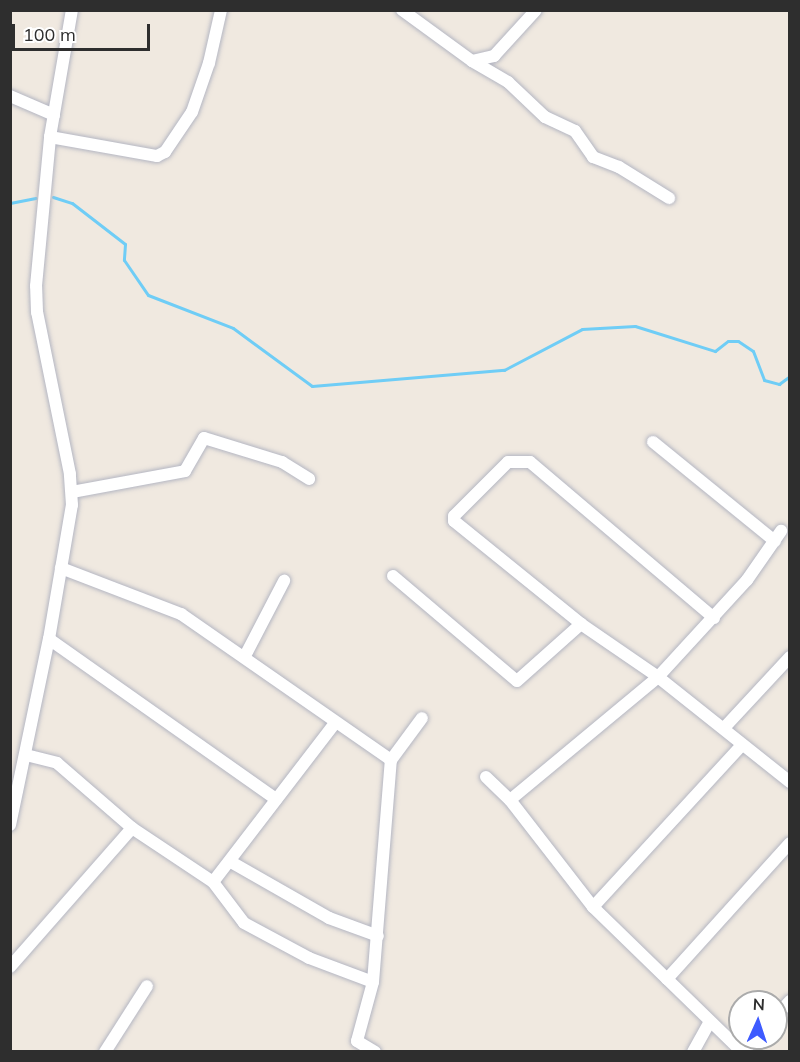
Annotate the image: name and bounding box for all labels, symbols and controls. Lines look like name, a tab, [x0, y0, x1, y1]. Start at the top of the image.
scale bar	[15, 12, 153, 50]
text: 100 m	[23, 23, 76, 46]
north arrow	[728, 990, 788, 1050]
text: N	[752, 994, 765, 1014]

